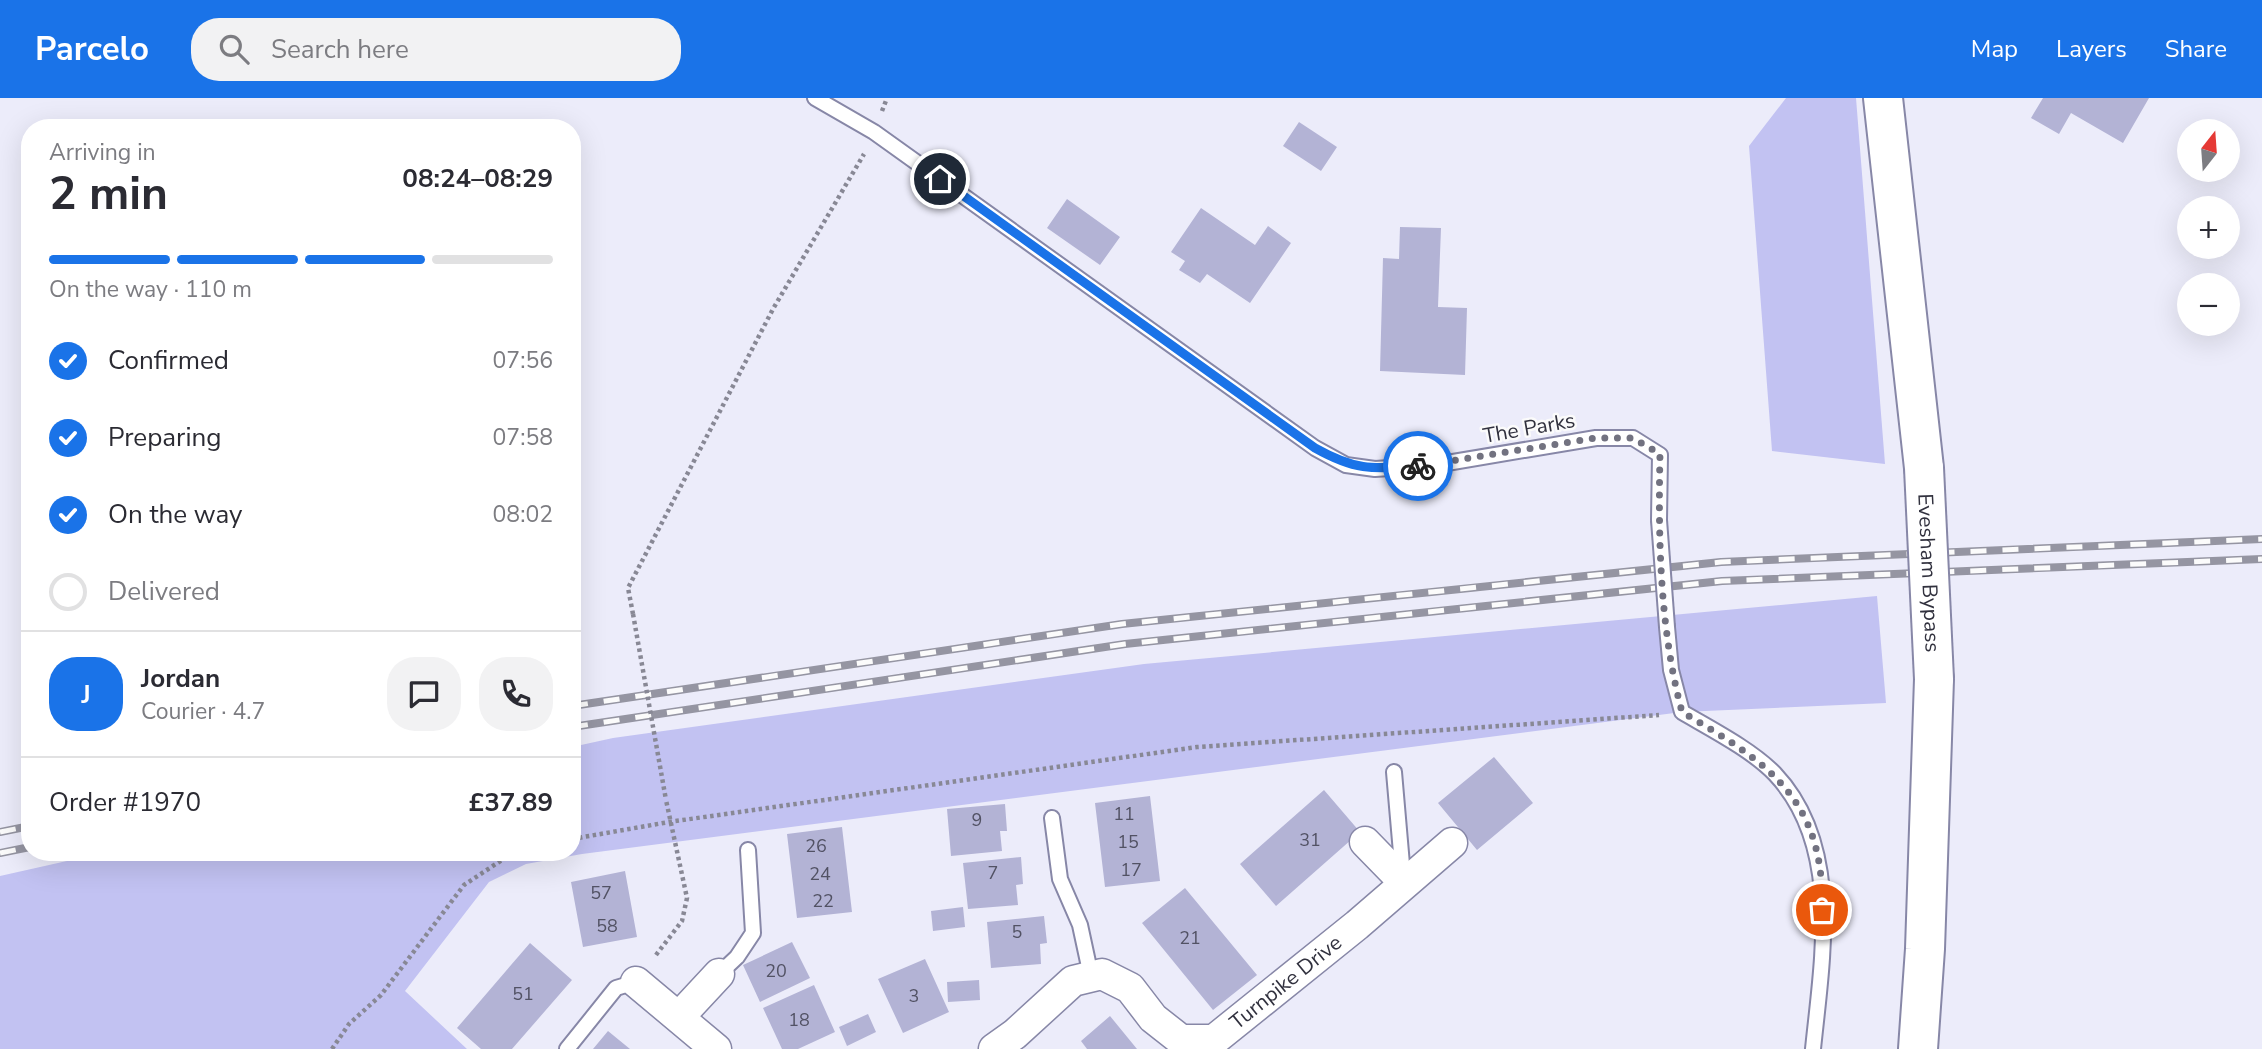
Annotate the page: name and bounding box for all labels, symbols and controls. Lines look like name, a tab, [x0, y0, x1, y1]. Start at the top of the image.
search box	[191, 18, 681, 81]
text: Parcelo	[35, 27, 149, 72]
icon: search	[215, 30, 253, 68]
text: Search here	[271, 32, 409, 67]
text: Map	[1971, 33, 2018, 65]
text: Layers	[2056, 33, 2127, 65]
text: Share	[2165, 33, 2227, 65]
north arrow	[2177, 119, 2240, 182]
map controls	[2177, 119, 2240, 336]
text: Arriving in	[49, 137, 156, 168]
pin	[910, 149, 970, 209]
icon: home	[921, 160, 959, 198]
text: 08:24–08:29	[402, 161, 553, 196]
text: 2 min	[49, 162, 168, 225]
button: +	[2177, 196, 2240, 259]
button: −	[2177, 273, 2240, 336]
text: On the way · 110 m	[49, 274, 252, 305]
icon: check	[49, 342, 87, 380]
text: Confirmed	[108, 343, 229, 378]
text: 07:56	[493, 345, 553, 376]
street label: The Parks	[1481, 406, 1577, 450]
icon: check	[49, 419, 87, 457]
text: Preparing	[108, 420, 221, 455]
text: 07:58	[493, 422, 553, 453]
courier	[1383, 431, 1453, 501]
icon: bike	[1399, 447, 1437, 485]
street label: Evesham Bypass	[1911, 493, 1947, 653]
icon: check	[49, 496, 87, 534]
text: On the way	[108, 497, 242, 532]
text: 08:02	[493, 499, 553, 530]
text: Delivered	[108, 574, 220, 609]
button: chat	[387, 657, 461, 731]
button: phone	[479, 657, 553, 731]
text: Jordan	[141, 661, 220, 696]
text: J	[81, 677, 91, 712]
text: Courier · 4.7	[141, 696, 265, 727]
text: Order #1970	[49, 785, 201, 820]
text: £37.89	[469, 785, 553, 820]
house number: 11	[1113, 802, 1135, 826]
house number: 9	[972, 808, 982, 832]
house number: 31	[1299, 828, 1321, 852]
house number: 15	[1117, 830, 1139, 854]
house number: 26	[805, 834, 827, 858]
house number: 17	[1120, 858, 1142, 882]
house number: 7	[988, 861, 998, 885]
house number: 24	[809, 862, 831, 886]
pin	[1792, 880, 1852, 940]
house number: 57	[590, 881, 612, 905]
house number: 22	[812, 889, 834, 913]
icon: bag	[1803, 891, 1841, 929]
house number: 58	[596, 914, 618, 938]
house number: 5	[1012, 920, 1022, 944]
house number: 21	[1179, 926, 1201, 950]
street label: Turnpike Drive	[1224, 929, 1348, 1036]
house number: 20	[765, 959, 787, 983]
house number: 51	[512, 982, 534, 1006]
house number: 3	[909, 984, 919, 1008]
house number: 18	[788, 1008, 810, 1032]

